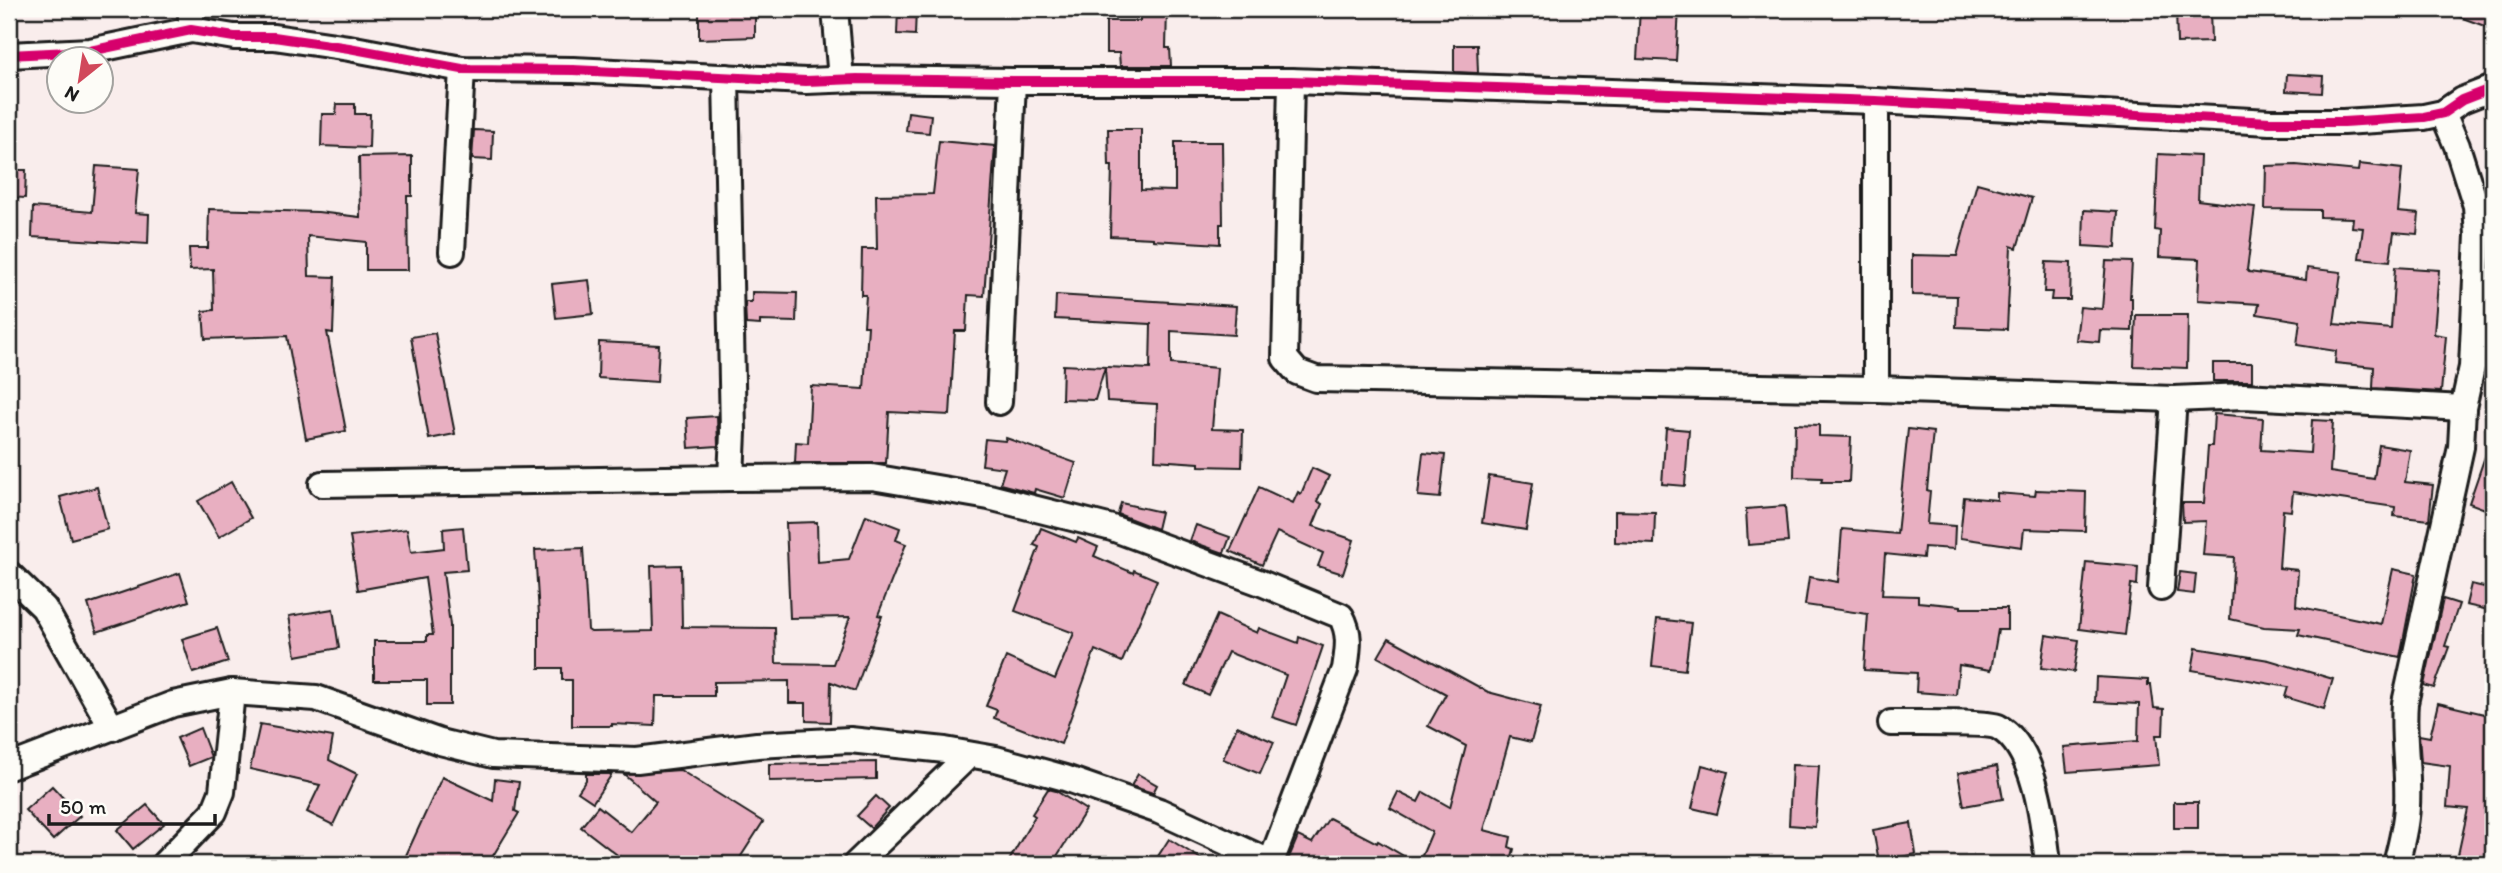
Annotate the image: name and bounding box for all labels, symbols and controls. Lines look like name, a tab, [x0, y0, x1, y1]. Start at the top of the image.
north arrow	[46, 46, 116, 116]
text: N	[60, 81, 83, 107]
scale bar	[49, 782, 215, 826]
text: 50 m	[60, 794, 107, 819]

